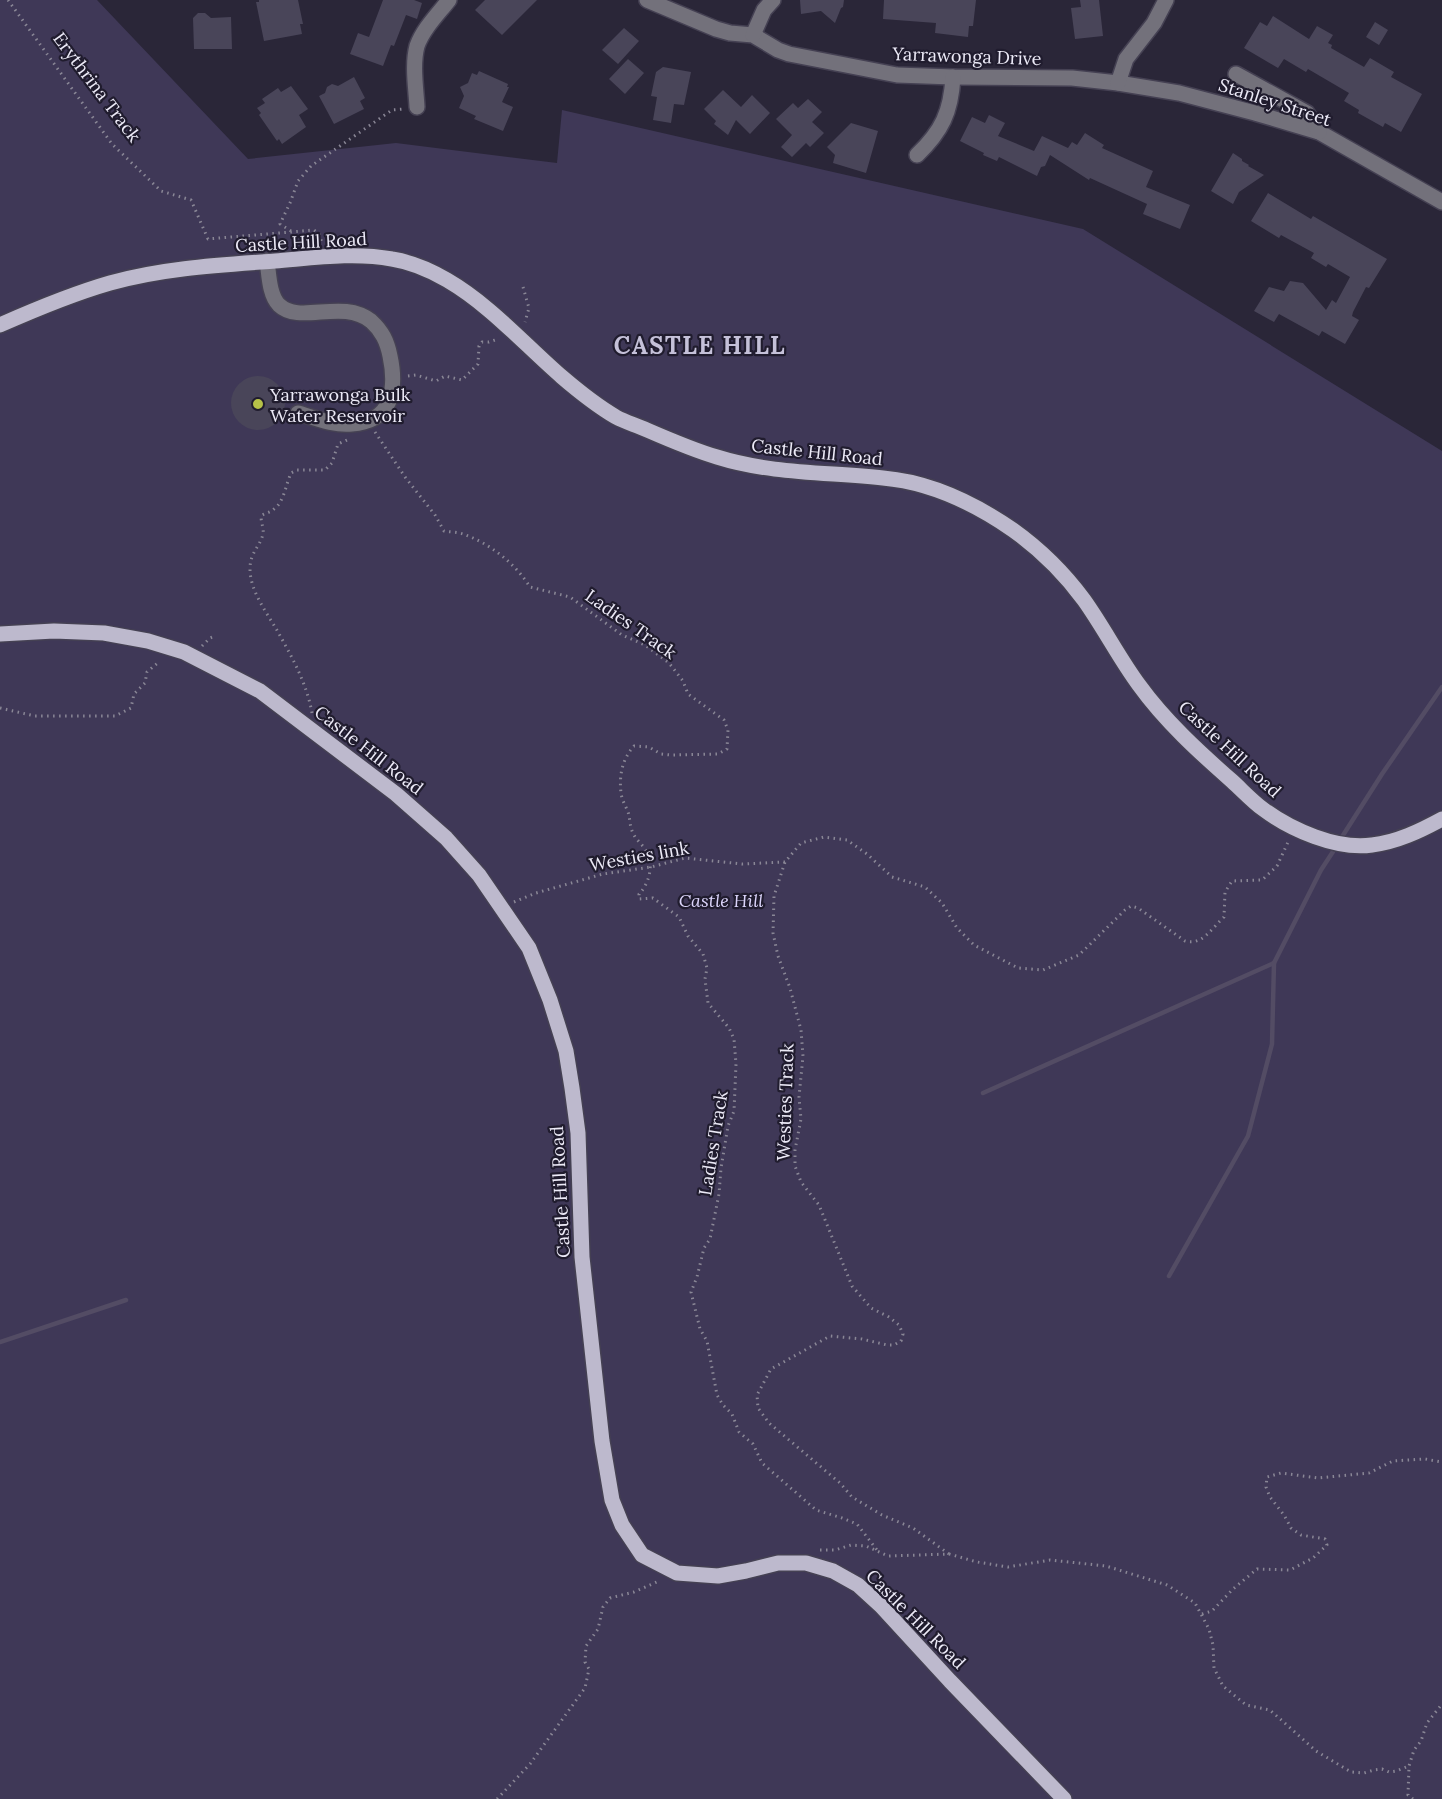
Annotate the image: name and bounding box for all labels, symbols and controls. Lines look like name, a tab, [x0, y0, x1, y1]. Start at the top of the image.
street label: Erythrina Track	[48, 27, 146, 147]
street label: Yarrawonga Drive	[891, 42, 1042, 70]
street label: Stanley Street	[1216, 73, 1334, 131]
street label: Castle Hill Road	[235, 227, 368, 257]
district label: CASTLE HILL	[614, 330, 786, 361]
place label: Yarrawonga Bulk Water Reservoir	[269, 383, 411, 427]
marker: Yarrawonga Bulk Water Reservoir	[251, 397, 265, 411]
street label: Castle Hill Road	[750, 434, 884, 470]
street label: Ladies Track	[581, 584, 681, 664]
street label: Castle Hill Road	[1174, 696, 1286, 803]
street label: Castle Hill Road	[310, 700, 428, 800]
street label: Westies link	[587, 836, 691, 876]
park label: Castle Hill	[679, 889, 763, 912]
street label: Westies Track	[771, 1043, 799, 1161]
street label: Ladies Track	[693, 1088, 733, 1197]
street label: Castle Hill Road	[545, 1125, 575, 1258]
street label: Castle Hill Road	[861, 1564, 971, 1674]

